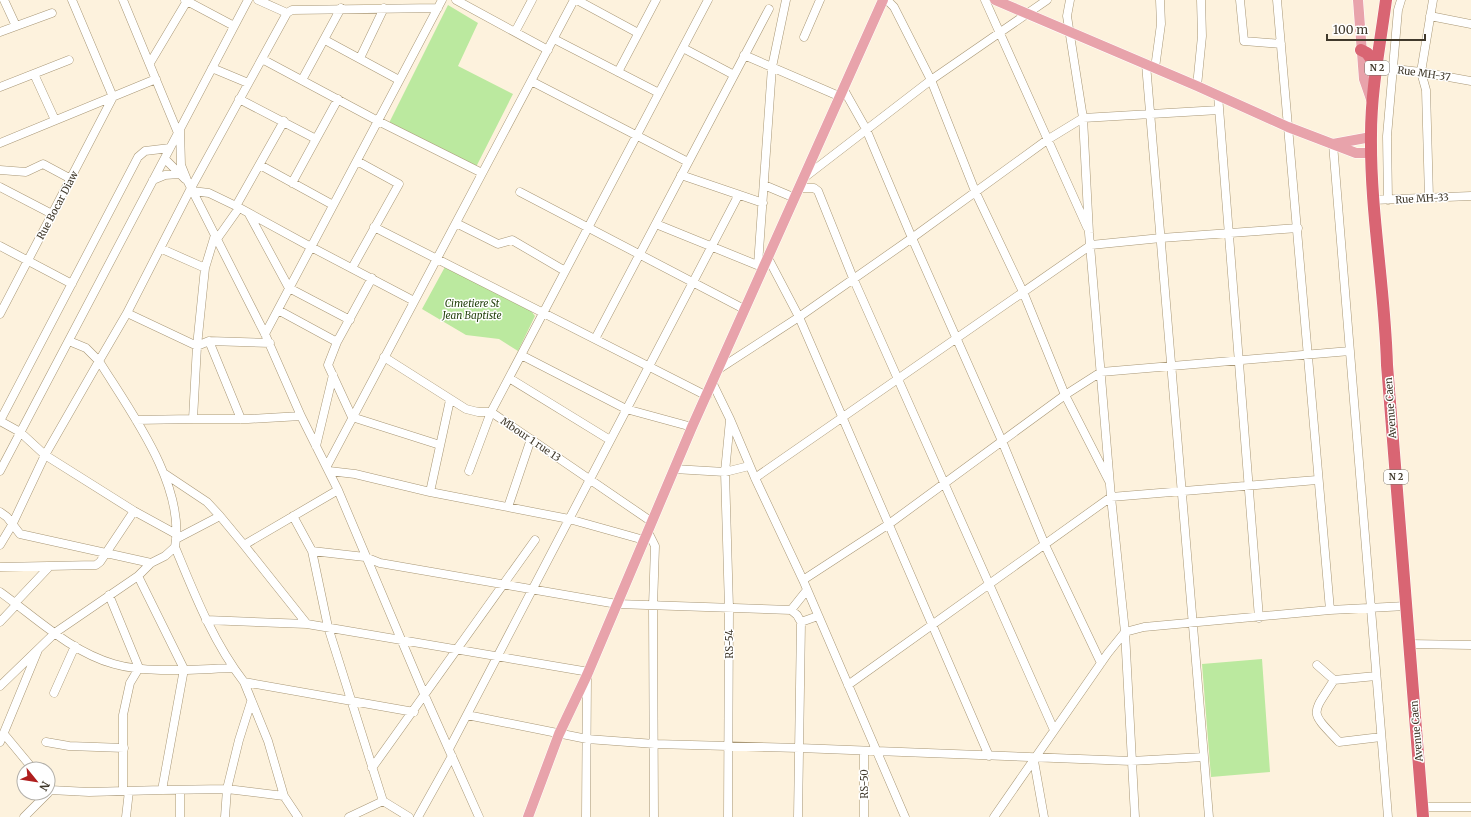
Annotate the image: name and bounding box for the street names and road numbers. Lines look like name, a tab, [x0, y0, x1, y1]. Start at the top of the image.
road number: N 2	[1365, 61, 1389, 75]
street label: Rue MH-37	[1397, 63, 1452, 84]
street label: Rue Bocar Diaw	[34, 168, 81, 242]
street label: Rue MH-33	[1395, 191, 1449, 206]
street label: Avenue Caen	[1382, 377, 1399, 440]
street label: Mbour 1 rue 13	[498, 414, 564, 465]
road number: N 2	[1384, 470, 1408, 484]
street label: RS-54	[723, 629, 736, 659]
street label: Avenue Caen	[1407, 699, 1426, 763]
street label: RS-50	[858, 769, 871, 799]

